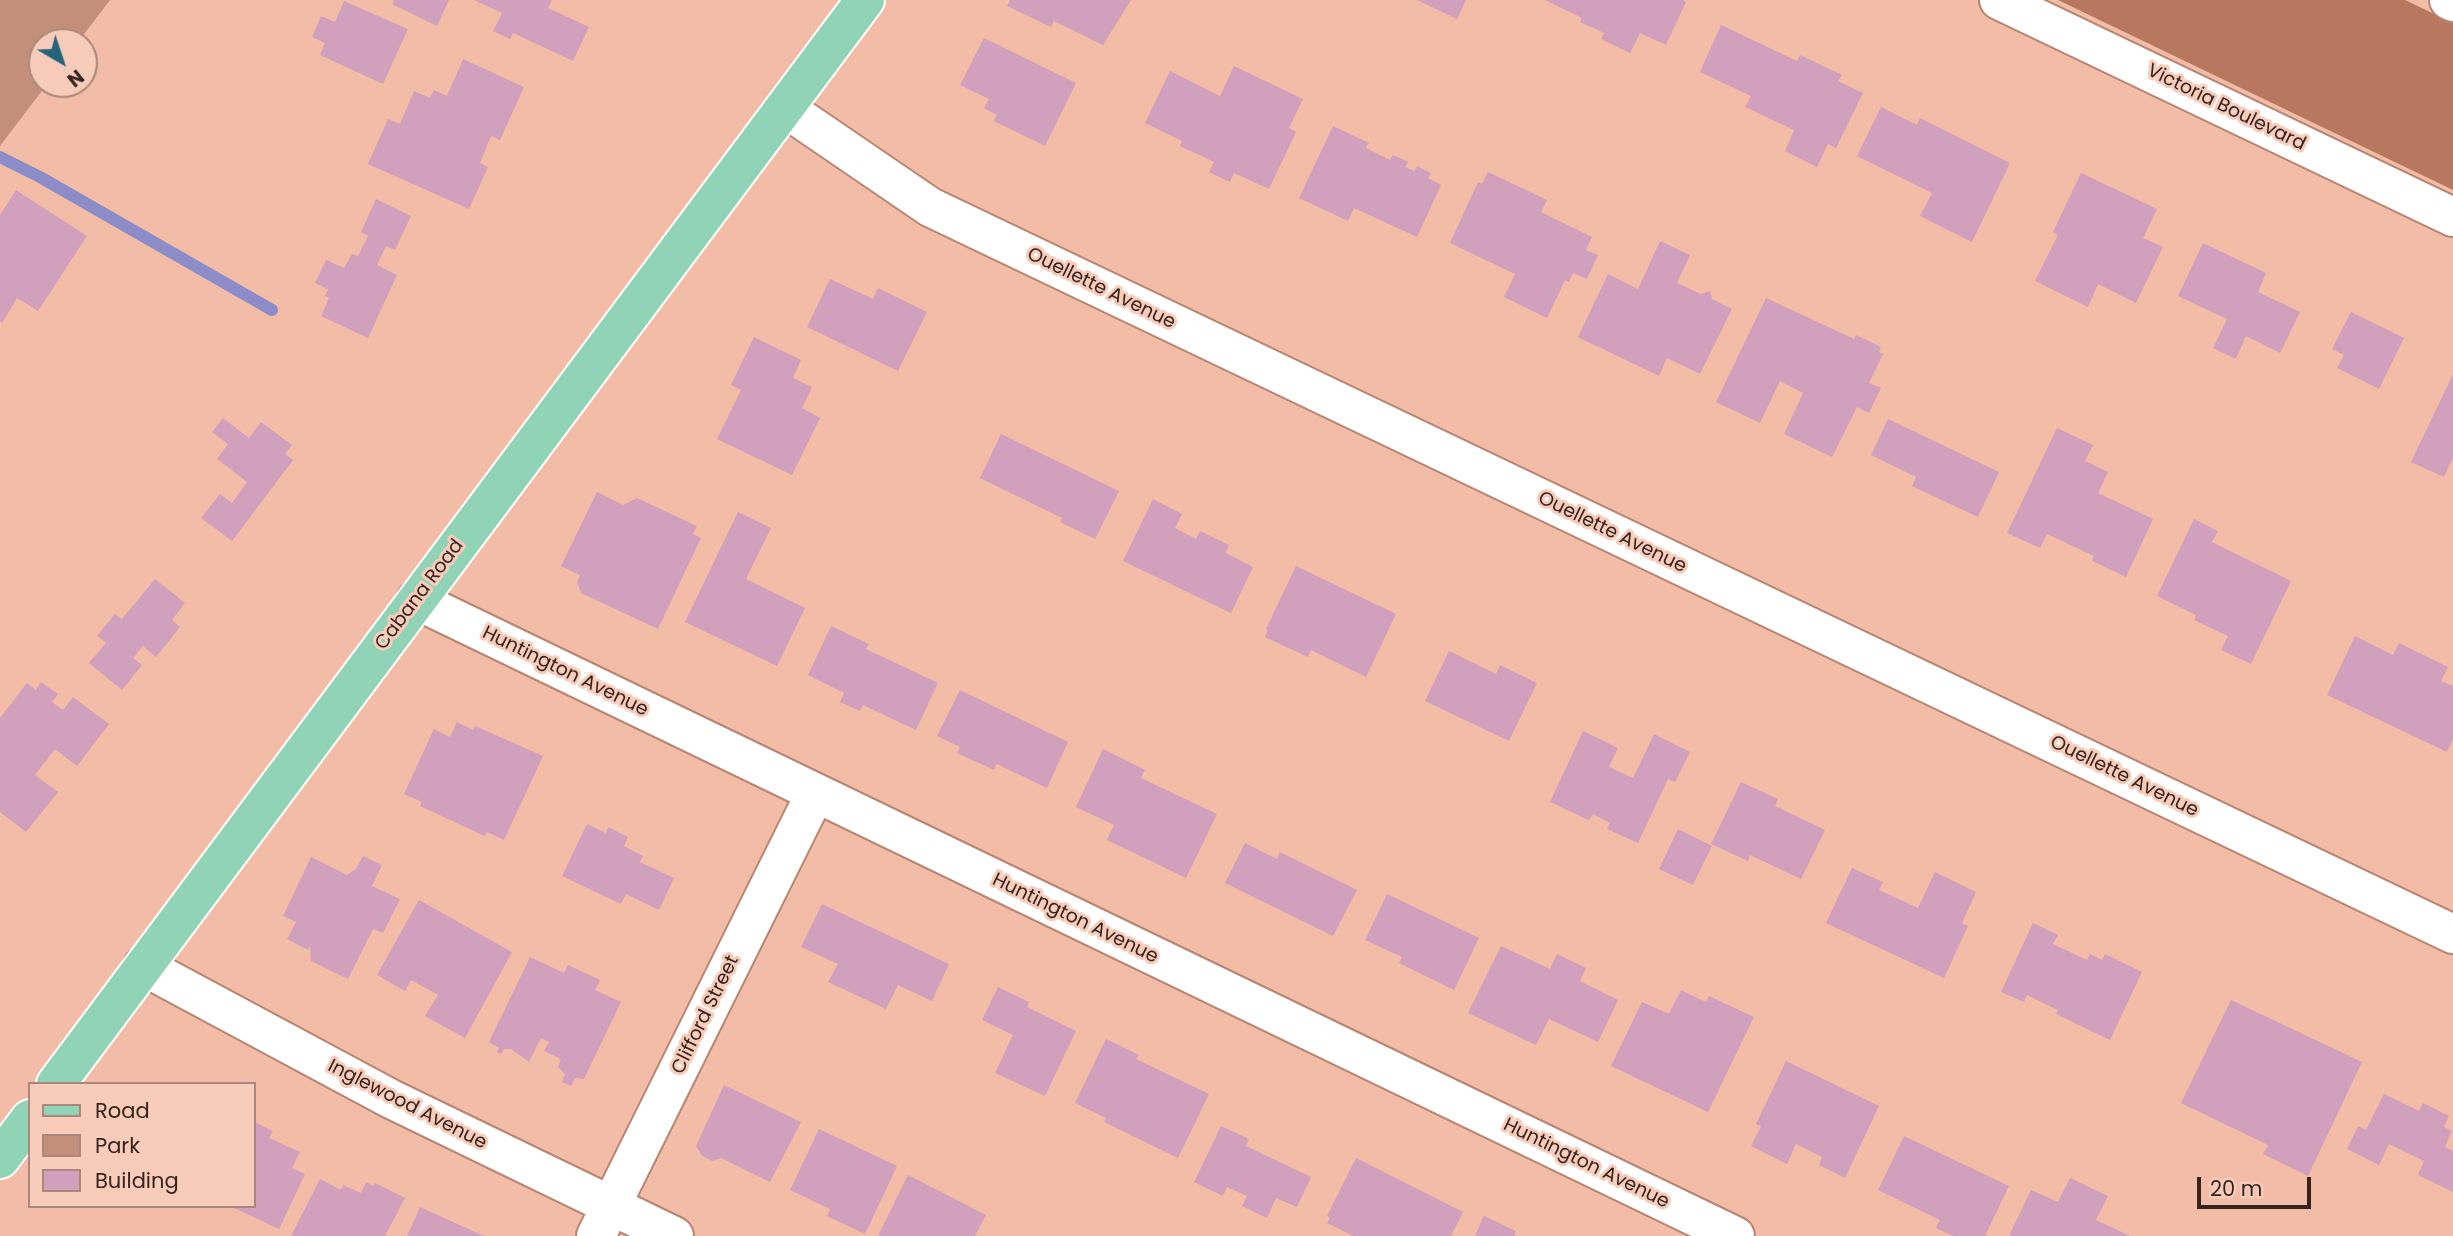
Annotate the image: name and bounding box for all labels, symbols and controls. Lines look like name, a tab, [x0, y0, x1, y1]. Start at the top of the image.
north arrow	[28, 28, 98, 98]
street label: Victoria Boulevard	[2143, 60, 2309, 156]
text: N	[61, 63, 89, 93]
street label: Ouellette Avenue	[1023, 243, 1179, 335]
street label: Ouellette Avenue	[1534, 487, 1690, 579]
street label: Cabana Road	[371, 535, 469, 655]
street label: Huntington Avenue	[478, 622, 652, 722]
street label: Ouellette Avenue	[2046, 731, 2202, 823]
street label: Huntington Avenue	[988, 869, 1162, 969]
street label: Clifford Street	[667, 952, 745, 1078]
street label: Inglewood Avenue	[324, 1055, 490, 1155]
legend	[28, 1082, 256, 1208]
text: Road	[95, 1096, 150, 1125]
street label: Huntington Avenue	[1499, 1114, 1673, 1214]
text: Park	[95, 1131, 140, 1160]
scale bar	[2201, 1162, 2315, 1206]
text: Building	[95, 1166, 179, 1195]
text: 20 m	[2210, 1174, 2263, 1203]

